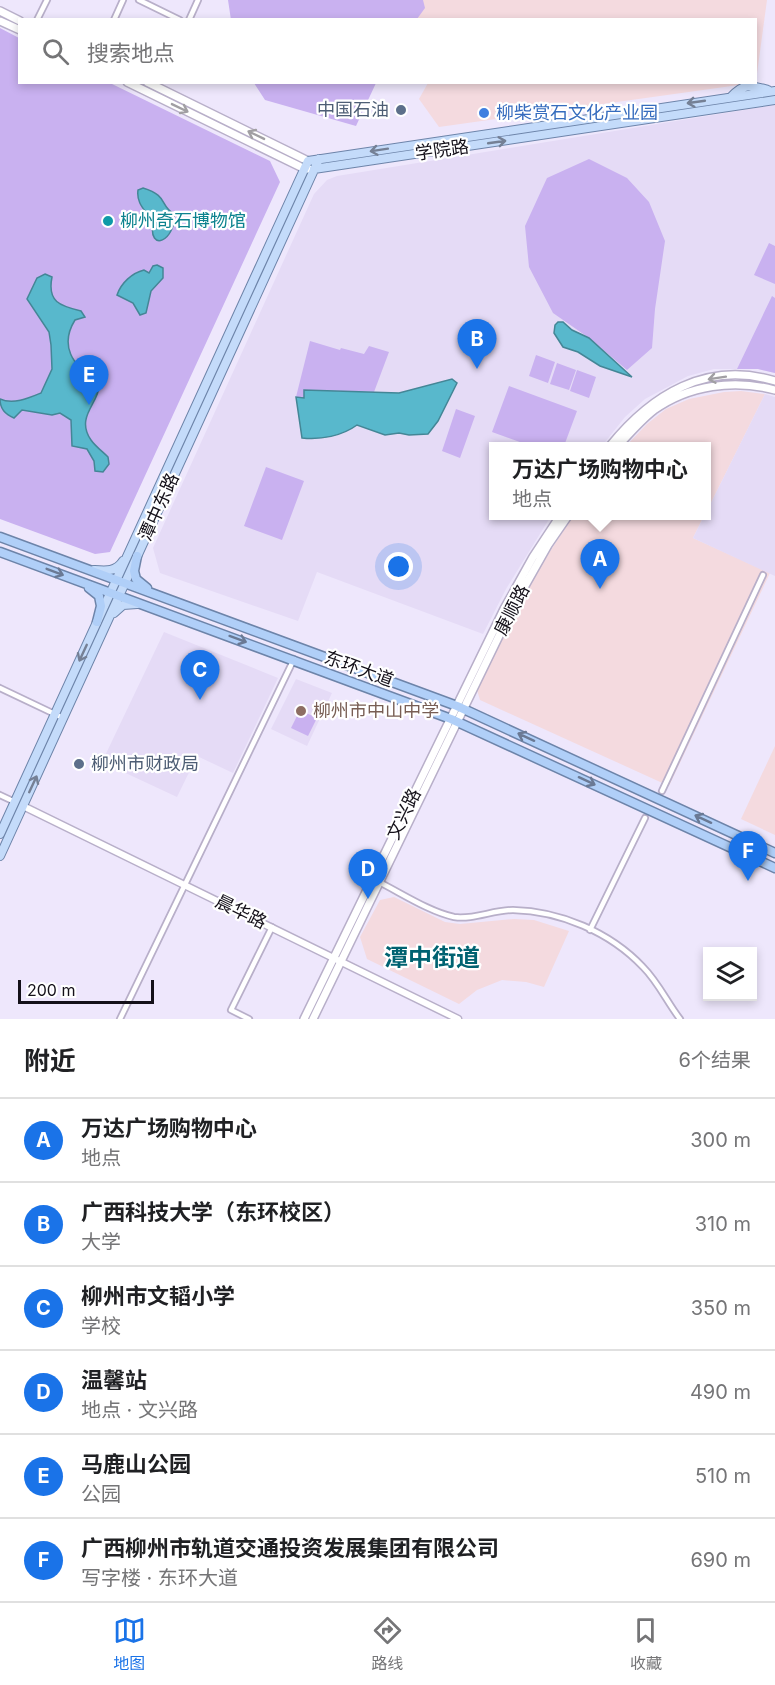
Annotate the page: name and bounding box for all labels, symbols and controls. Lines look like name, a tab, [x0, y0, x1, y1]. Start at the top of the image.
search box	[18, 18, 757, 84]
icon: search	[39, 35, 72, 68]
text: 搜索地点	[87, 40, 175, 66]
one-way arrow	[687, 97, 707, 108]
place label: 中国石油	[317, 99, 389, 120]
place label: 柳柴赏石文化产业园	[496, 102, 658, 123]
one-way arrow	[171, 103, 189, 115]
marker: 中国石油	[394, 103, 408, 117]
marker: 柳柴赏石文化产业园	[477, 106, 491, 120]
one-way arrow	[247, 129, 265, 141]
street label: 学院路	[414, 135, 470, 164]
one-way arrow	[487, 137, 506, 148]
one-way arrow	[370, 145, 389, 156]
place label: 柳州奇石博物馆	[120, 210, 246, 231]
marker: 柳州奇石博物馆	[101, 214, 115, 228]
pin: B	[458, 320, 496, 369]
pin: E	[70, 356, 109, 405]
one-way arrow	[708, 372, 728, 383]
popup	[489, 442, 711, 520]
text: 万达广场购物中心	[512, 456, 688, 482]
street label: 潭中东路	[134, 470, 183, 544]
text: 地点	[512, 487, 552, 511]
pin: A	[580, 540, 620, 589]
your location	[384, 552, 413, 581]
one-way arrow	[45, 568, 64, 579]
street label: 康顺路	[490, 581, 533, 639]
one-way arrow	[228, 634, 247, 645]
one-way arrow	[77, 644, 88, 662]
street label: 东环大道	[322, 646, 397, 691]
pin: C	[180, 650, 220, 700]
place label: 柳州市中山中学	[313, 700, 439, 721]
marker: 柳州市中山中学	[294, 704, 308, 718]
one-way arrow	[517, 731, 535, 742]
place label: 柳州市财政局	[91, 753, 199, 774]
marker: 柳州市财政局	[72, 757, 86, 771]
one-way arrow	[28, 775, 40, 793]
one-way arrow	[578, 776, 596, 787]
street label: 文兴路	[382, 785, 425, 843]
one-way arrow	[694, 813, 712, 825]
pin: F	[728, 832, 768, 881]
pin: D	[348, 850, 388, 899]
street label: 晨华路	[212, 890, 270, 933]
district label: 潭中街道	[384, 943, 480, 972]
map controls	[703, 947, 757, 1001]
button: layers	[703, 947, 757, 1001]
scale bar	[18, 977, 154, 1004]
text: 200 m	[27, 980, 75, 1000]
text: 附近	[24, 1045, 76, 1076]
text: 6个结果	[679, 1048, 751, 1072]
text: 万达广场购物中心	[81, 1115, 257, 1141]
text: A	[36, 1128, 51, 1152]
text: 300 m	[690, 1128, 751, 1152]
text: 地点	[81, 1146, 121, 1170]
text: 广西科技大学（东环校区）	[81, 1199, 345, 1225]
text: B	[37, 1212, 50, 1236]
text: 310 m	[695, 1212, 751, 1236]
text: 大学	[81, 1230, 121, 1254]
text: 柳州市文韬小学	[81, 1283, 235, 1309]
text: C	[36, 1296, 51, 1320]
text: 350 m	[691, 1296, 751, 1320]
text: 学校	[81, 1314, 121, 1338]
text: 温馨站	[81, 1367, 147, 1393]
text: D	[36, 1380, 51, 1404]
text: 490 m	[690, 1380, 751, 1404]
text: 地点 · 文兴路	[81, 1398, 198, 1422]
text: 马鹿山公园	[81, 1451, 191, 1477]
text: E	[37, 1464, 50, 1488]
text: 510 m	[695, 1464, 751, 1488]
text: 公园	[81, 1482, 121, 1506]
text: 广西柳州市轨道交通投资发展集团有限公司	[81, 1535, 499, 1561]
text: F	[38, 1548, 49, 1572]
text: 690 m	[690, 1548, 751, 1572]
text: 写字楼 · 东环大道	[81, 1566, 238, 1590]
tab: 地图	[113, 1614, 146, 1674]
tab: 路线	[371, 1614, 404, 1674]
tab: 收藏	[629, 1614, 662, 1674]

